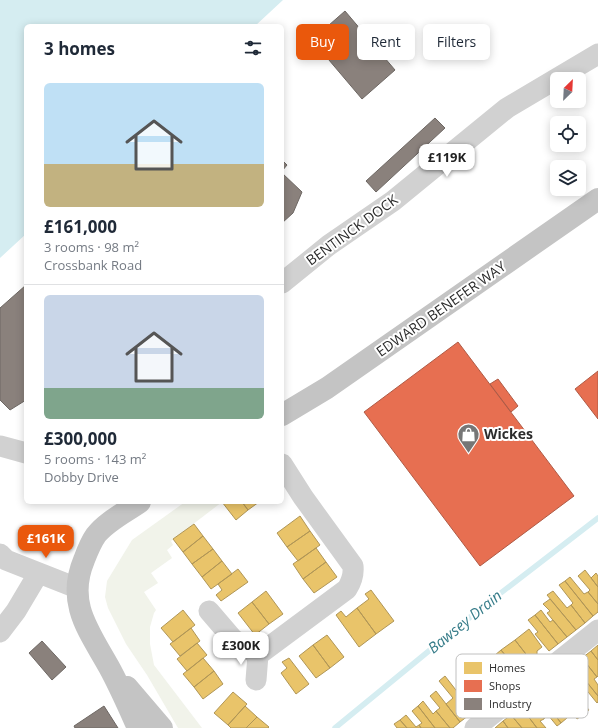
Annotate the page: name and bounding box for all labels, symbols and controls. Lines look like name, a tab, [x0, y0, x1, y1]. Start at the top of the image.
chip: Buy	[296, 24, 349, 60]
chip: Rent	[357, 24, 415, 60]
chip: Filters	[423, 24, 490, 60]
text: 3 homes	[44, 37, 115, 60]
icon: filters	[242, 37, 264, 59]
north arrow	[550, 72, 586, 108]
map controls	[550, 72, 586, 196]
icon: home	[118, 109, 190, 181]
button: locate	[550, 116, 586, 152]
pin: £119K	[419, 144, 475, 178]
text: £119K	[428, 148, 466, 166]
button: layers	[550, 160, 586, 196]
street label: BENTINCK DOCK	[302, 190, 402, 269]
text: £161,000	[44, 215, 117, 238]
text: 3 rooms · 98 m²	[44, 238, 139, 256]
text: Crossbank Road	[44, 256, 142, 274]
street label: EDWARD BENEFER WAY	[372, 256, 509, 361]
icon: home	[118, 321, 190, 393]
shop icon: Wickes	[456, 421, 482, 454]
place label: Wickes	[484, 424, 533, 443]
text: £300,000	[44, 427, 117, 450]
text: 5 rooms · 143 m²	[44, 450, 146, 468]
text: Dobby Drive	[44, 468, 119, 486]
pin: £161K	[18, 525, 74, 559]
text: £161K	[27, 529, 65, 547]
water label: Bawsey Drain	[423, 585, 506, 657]
pin: £300K	[213, 632, 269, 666]
text: £300K	[222, 636, 260, 654]
legend	[456, 654, 588, 718]
text: Homes	[489, 660, 525, 675]
text: Shops	[489, 678, 520, 693]
text: Industry	[489, 696, 532, 711]

